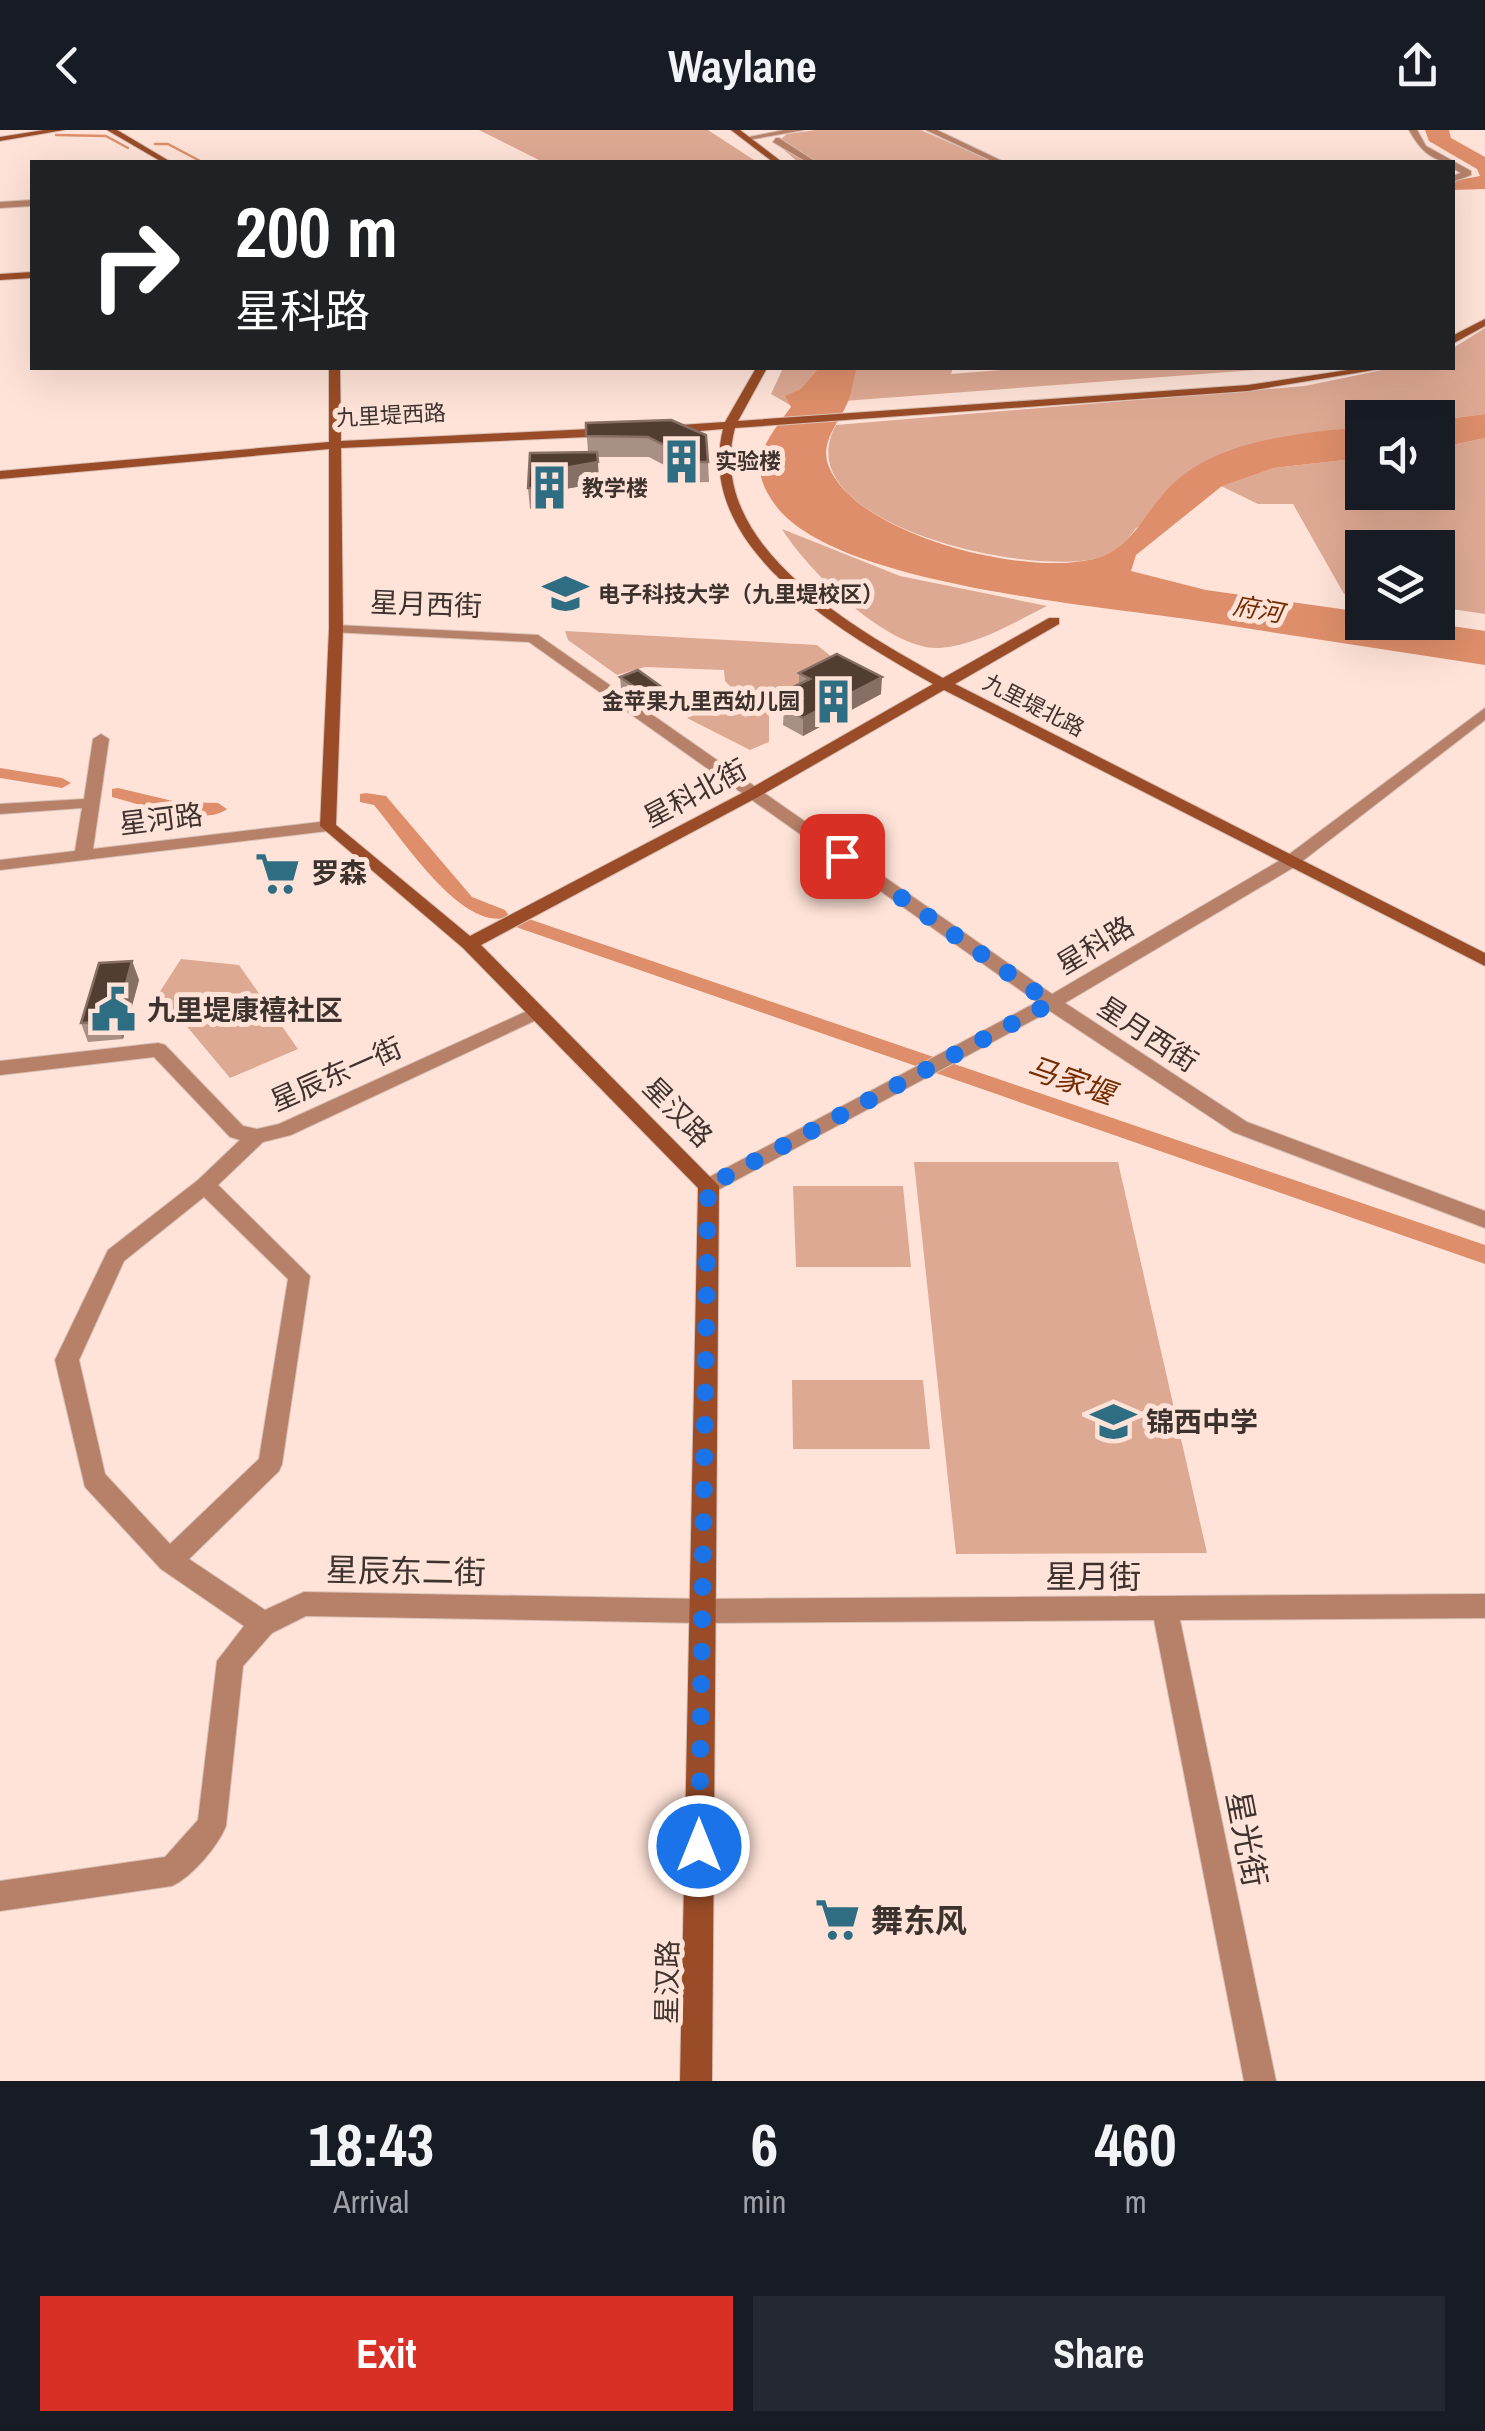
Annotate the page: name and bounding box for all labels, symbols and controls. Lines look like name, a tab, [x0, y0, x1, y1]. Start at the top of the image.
text: Waylane	[668, 35, 817, 96]
icon: back	[40, 38, 95, 93]
icon: share	[1390, 38, 1445, 93]
text: 200 m	[235, 185, 398, 279]
icon: right	[70, 200, 200, 330]
text: 星科路	[235, 280, 370, 341]
street label: 九里堤西路	[335, 397, 447, 433]
map controls	[1345, 400, 1455, 640]
button: sound	[1345, 400, 1455, 510]
building icon: 实验楼	[658, 437, 706, 485]
place label: 实验楼	[715, 446, 781, 476]
building icon: 教学楼	[525, 464, 573, 512]
place label: 教学楼	[582, 473, 648, 503]
button: layers	[1345, 530, 1455, 640]
school or university icon: 电子科技大学（九里堤校区）	[541, 570, 589, 618]
place label: 电子科技大学（九里堤校区）	[598, 579, 884, 609]
street label: 星月西街	[369, 583, 483, 625]
water label: 府河	[1230, 588, 1290, 631]
street label: 九里堤北路	[978, 667, 1090, 743]
building icon: 金苹果九里西幼儿园	[809, 677, 857, 725]
place label: 金苹果九里西幼儿园	[602, 686, 800, 716]
street label: 星科北街	[637, 750, 753, 836]
street label: 星河路	[117, 795, 205, 843]
pin	[800, 814, 885, 899]
icon: arrive	[815, 829, 870, 884]
supermarket icon: 罗森	[254, 849, 302, 897]
place label: 罗森	[311, 854, 367, 892]
street label: 星科路	[1049, 907, 1141, 983]
public building icon: 九里堤康禧社区	[90, 986, 138, 1034]
street label: 星月西街	[1091, 988, 1205, 1080]
place label: 九里堤康禧社区	[147, 991, 343, 1029]
street label: 星辰东一街	[264, 1028, 408, 1120]
water label: 马家堰	[1022, 1046, 1125, 1115]
street label: 星汉路	[635, 1069, 721, 1155]
school or university icon: 锦西中学	[1089, 1398, 1137, 1446]
place label: 锦西中学	[1146, 1403, 1258, 1441]
street label: 星辰东二街	[326, 1548, 486, 1594]
street label: 星月街	[1045, 1555, 1141, 1598]
street label: 星光街	[1217, 1788, 1277, 1890]
position arrow	[647, 1794, 751, 1898]
supermarket icon: 舞东风	[814, 1896, 862, 1944]
place label: 舞东风	[871, 1899, 967, 1942]
street label: 星汉路	[647, 1940, 687, 2024]
text: 18:43	[308, 2104, 434, 2185]
text: 6	[751, 2104, 778, 2185]
text: 460	[1095, 2104, 1177, 2185]
text: Arrival	[333, 2180, 409, 2223]
text: min	[742, 2180, 786, 2223]
text: m	[1125, 2180, 1147, 2223]
button: Exit	[40, 2296, 733, 2411]
button: Share	[753, 2296, 1445, 2411]

